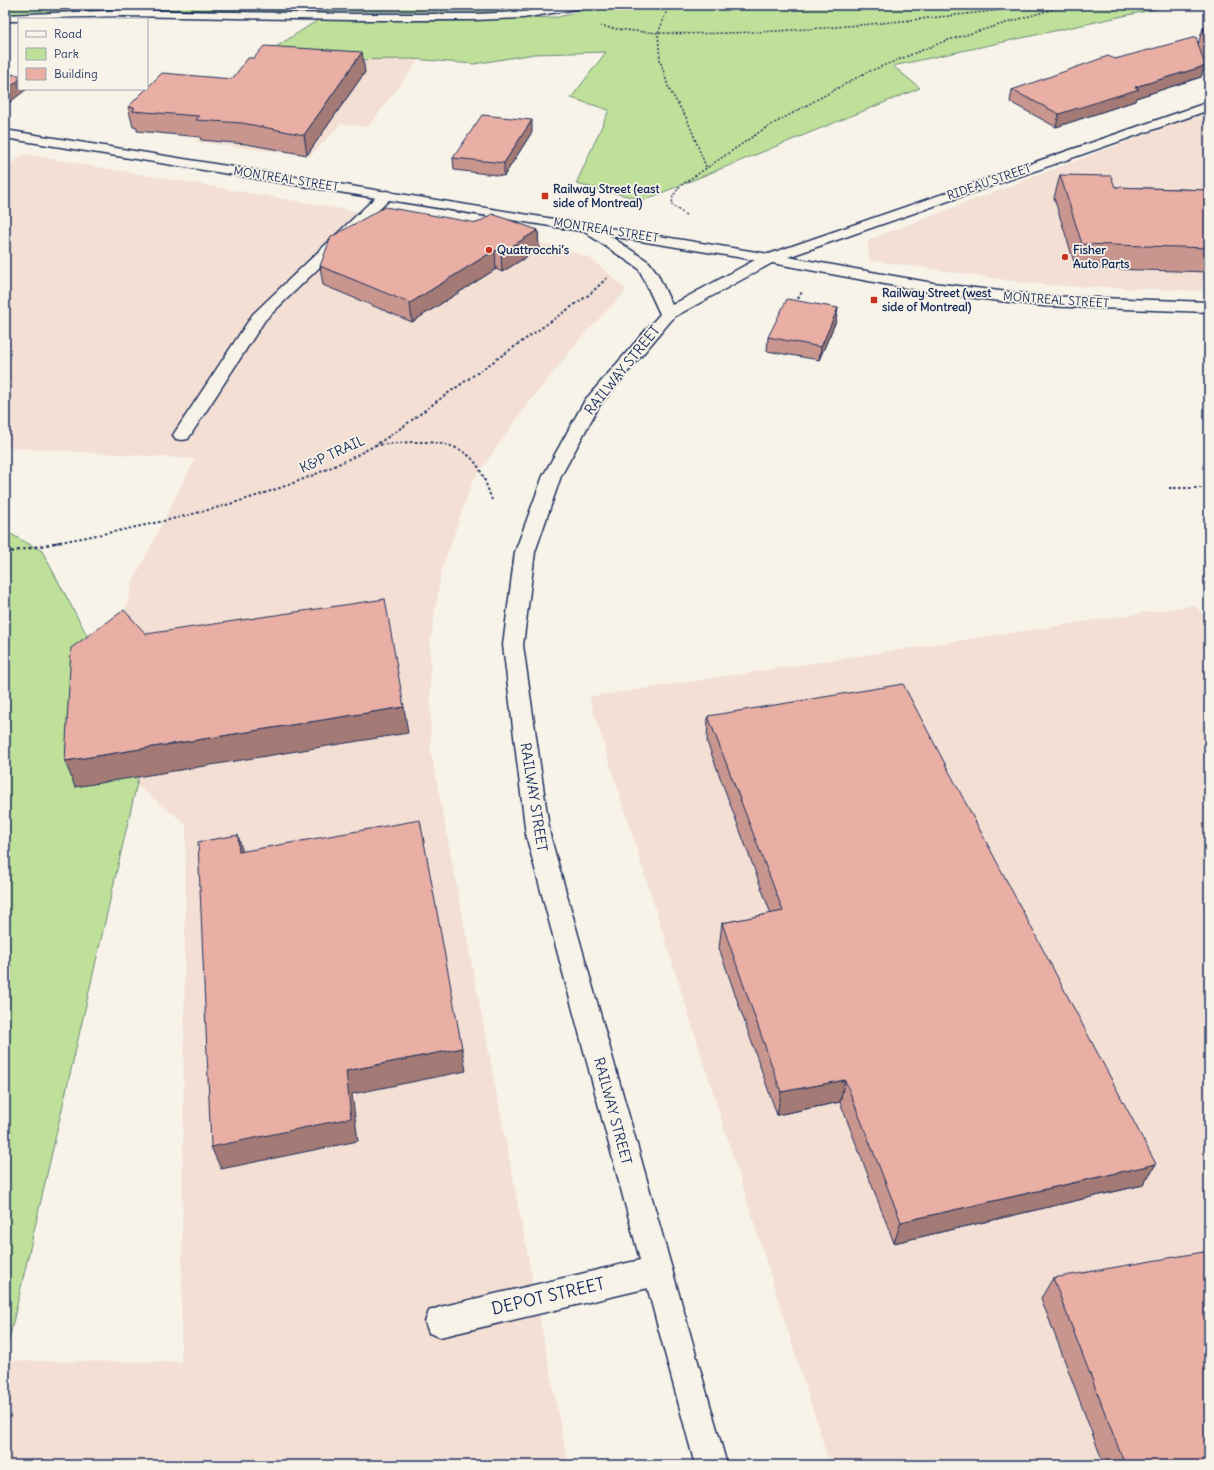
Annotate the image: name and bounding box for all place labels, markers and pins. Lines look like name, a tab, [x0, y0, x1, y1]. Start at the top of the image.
place label: Railway Street (east side of Montreal)	[553, 181, 661, 211]
marker: Railway Street (east side of Montreal)	[540, 191, 550, 201]
place label: Quattrocchi’s	[497, 242, 570, 257]
place label: Fisher Auto Parts	[1073, 242, 1130, 271]
marker: Quattrocchi’s	[484, 245, 494, 255]
marker: Fisher Auto Parts	[1060, 252, 1070, 262]
place label: Railway Street (west side of Montreal)	[882, 285, 992, 315]
marker: Railway Street (west side of Montreal)	[869, 295, 879, 305]

